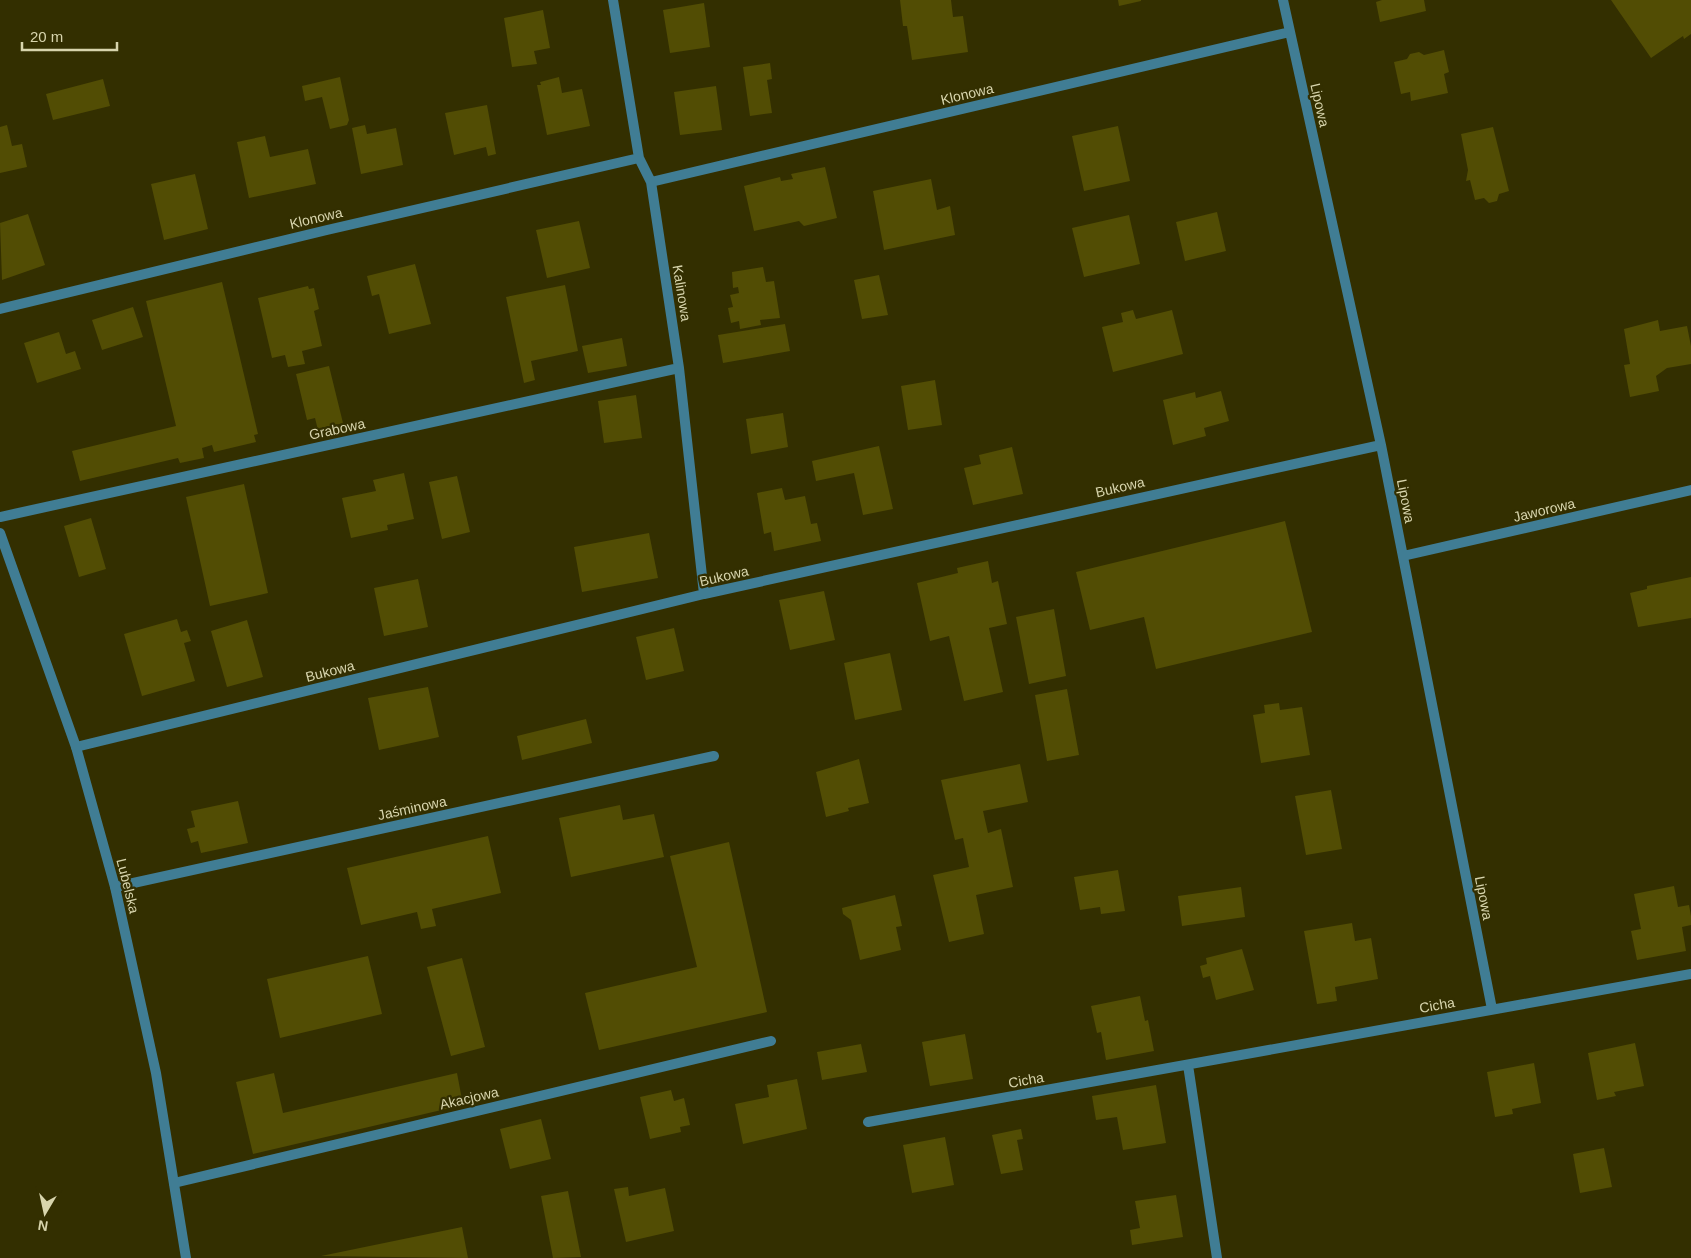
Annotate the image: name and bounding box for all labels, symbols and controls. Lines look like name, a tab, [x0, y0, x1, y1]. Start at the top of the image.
scale bar	[22, 20, 118, 52]
text: 20 m	[30, 28, 63, 45]
street label: Klonowa	[939, 80, 995, 108]
street label: Lipowa	[1307, 82, 1333, 129]
street label: Klonowa	[288, 204, 344, 232]
street label: Kalinowa	[670, 264, 694, 323]
street label: Grabowa	[308, 415, 367, 443]
street label: Bukowa	[1094, 474, 1146, 500]
street label: Lipowa	[1394, 478, 1418, 525]
street label: Jaworowa	[1511, 495, 1577, 525]
street label: Bukowa	[698, 563, 750, 589]
street label: Bukowa	[304, 657, 356, 685]
street label: Jaśminowa	[376, 793, 448, 823]
street label: Lubelska	[113, 857, 143, 915]
street label: Lipowa	[1472, 875, 1496, 922]
street label: Cicha	[1418, 994, 1456, 1016]
street label: Cicha	[1007, 1069, 1045, 1091]
street label: Akacjowa	[438, 1083, 500, 1113]
north arrow	[20, 1188, 70, 1238]
text: N	[37, 1217, 49, 1235]

